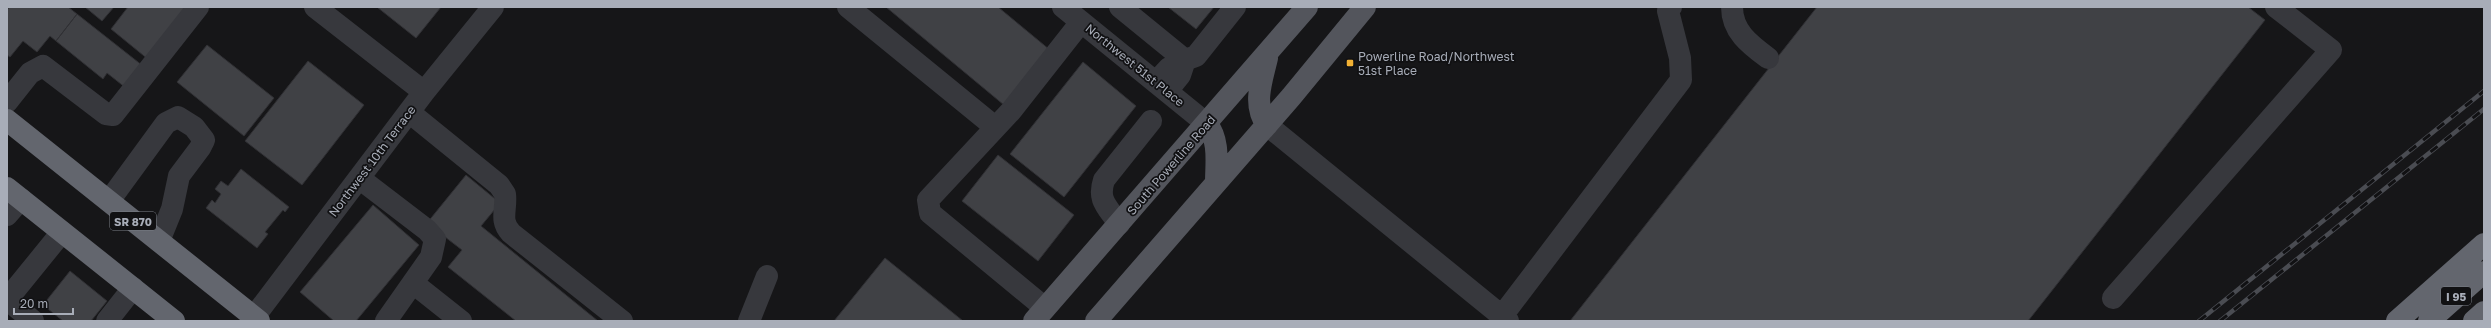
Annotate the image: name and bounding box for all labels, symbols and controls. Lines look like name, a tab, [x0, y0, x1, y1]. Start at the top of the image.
street label: Northwest 51st Place	[1083, 20, 1188, 110]
place label: Powerline Road/Northwest 51st Place	[1358, 49, 1515, 78]
marker: Powerline Road/Northwest 51st Place	[1345, 58, 1355, 68]
street label: Northwest 10th Terrace	[325, 102, 419, 220]
street label: South Powerline Road	[1124, 112, 1218, 218]
road number: SR 870	[110, 212, 156, 230]
road number: I 95	[2441, 287, 2471, 305]
scale bar	[14, 290, 73, 316]
text: 20 m	[20, 296, 48, 311]

